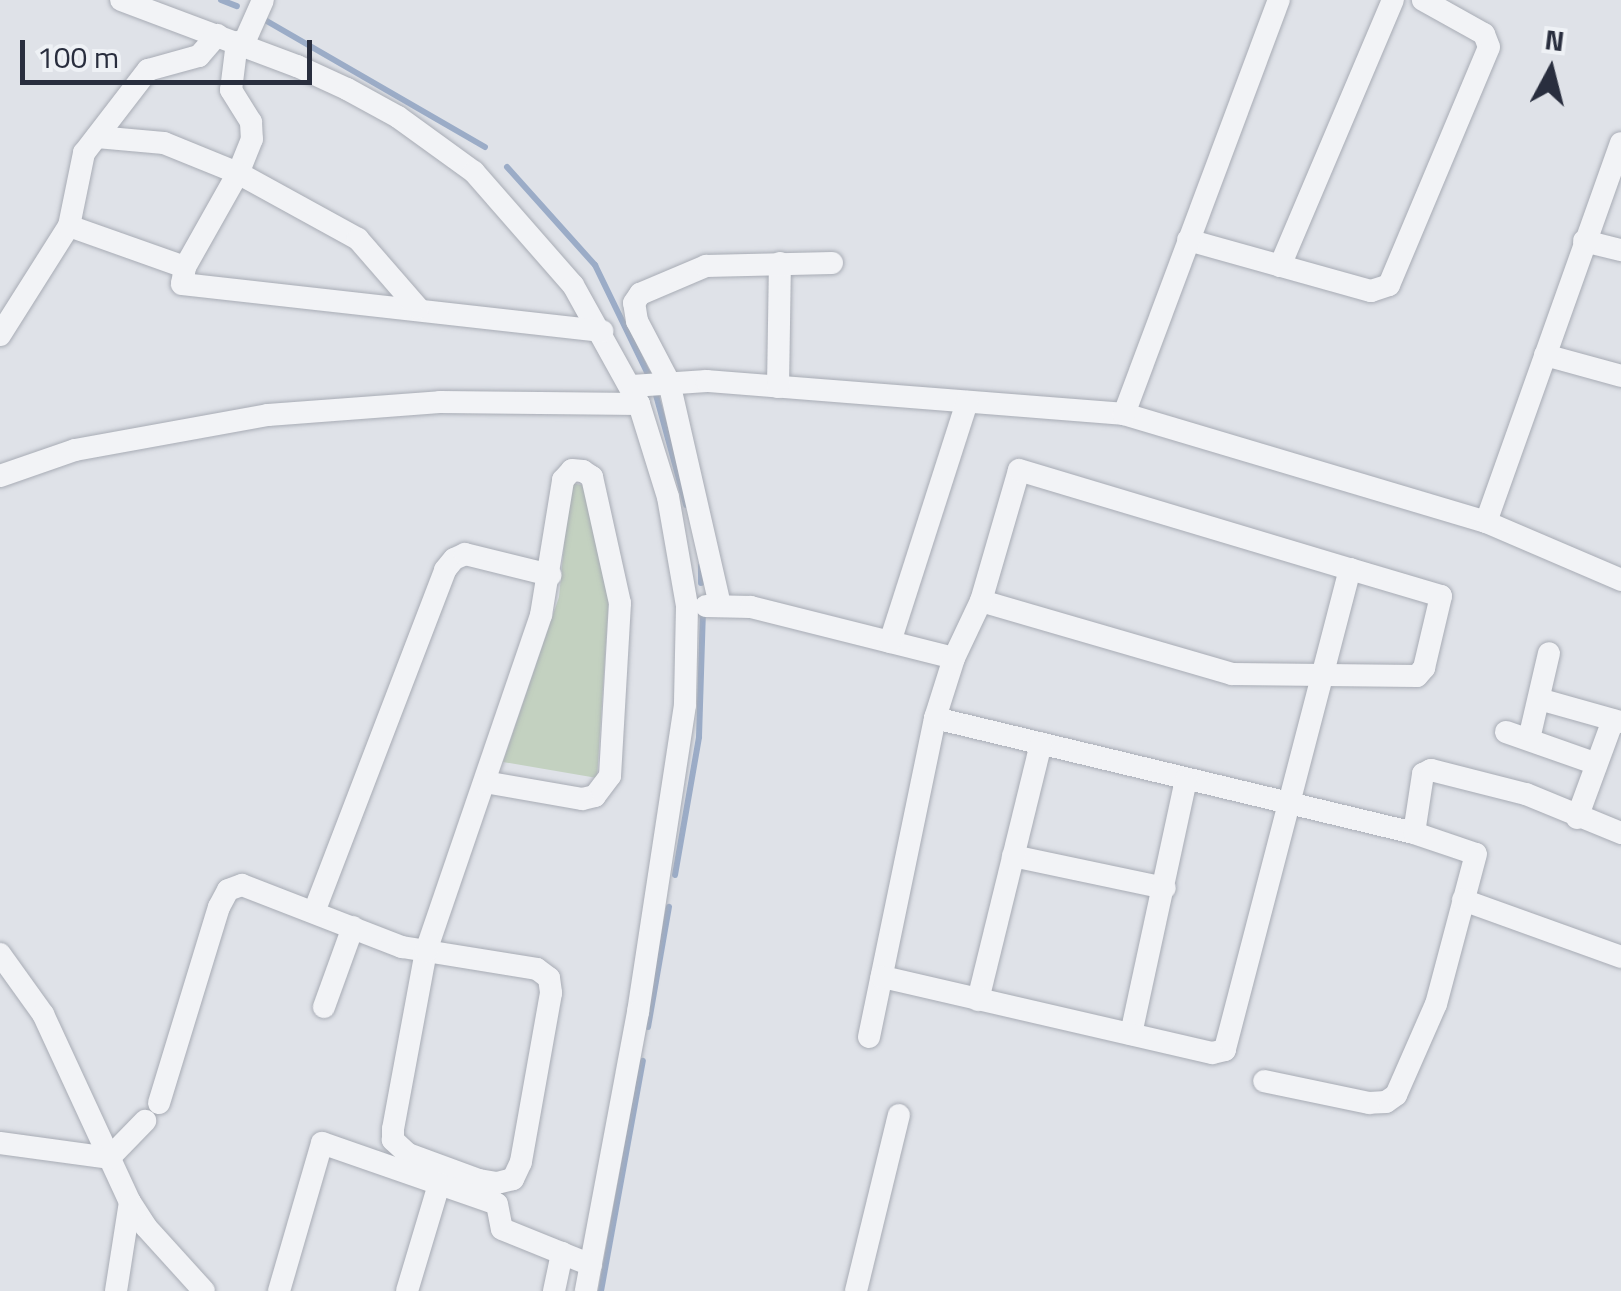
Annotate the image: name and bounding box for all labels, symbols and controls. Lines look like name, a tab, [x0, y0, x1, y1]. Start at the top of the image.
text: N	[1542, 17, 1567, 62]
scale bar	[25, 20, 318, 82]
north arrow	[1501, 20, 1601, 120]
text: 100 m	[37, 34, 119, 80]

